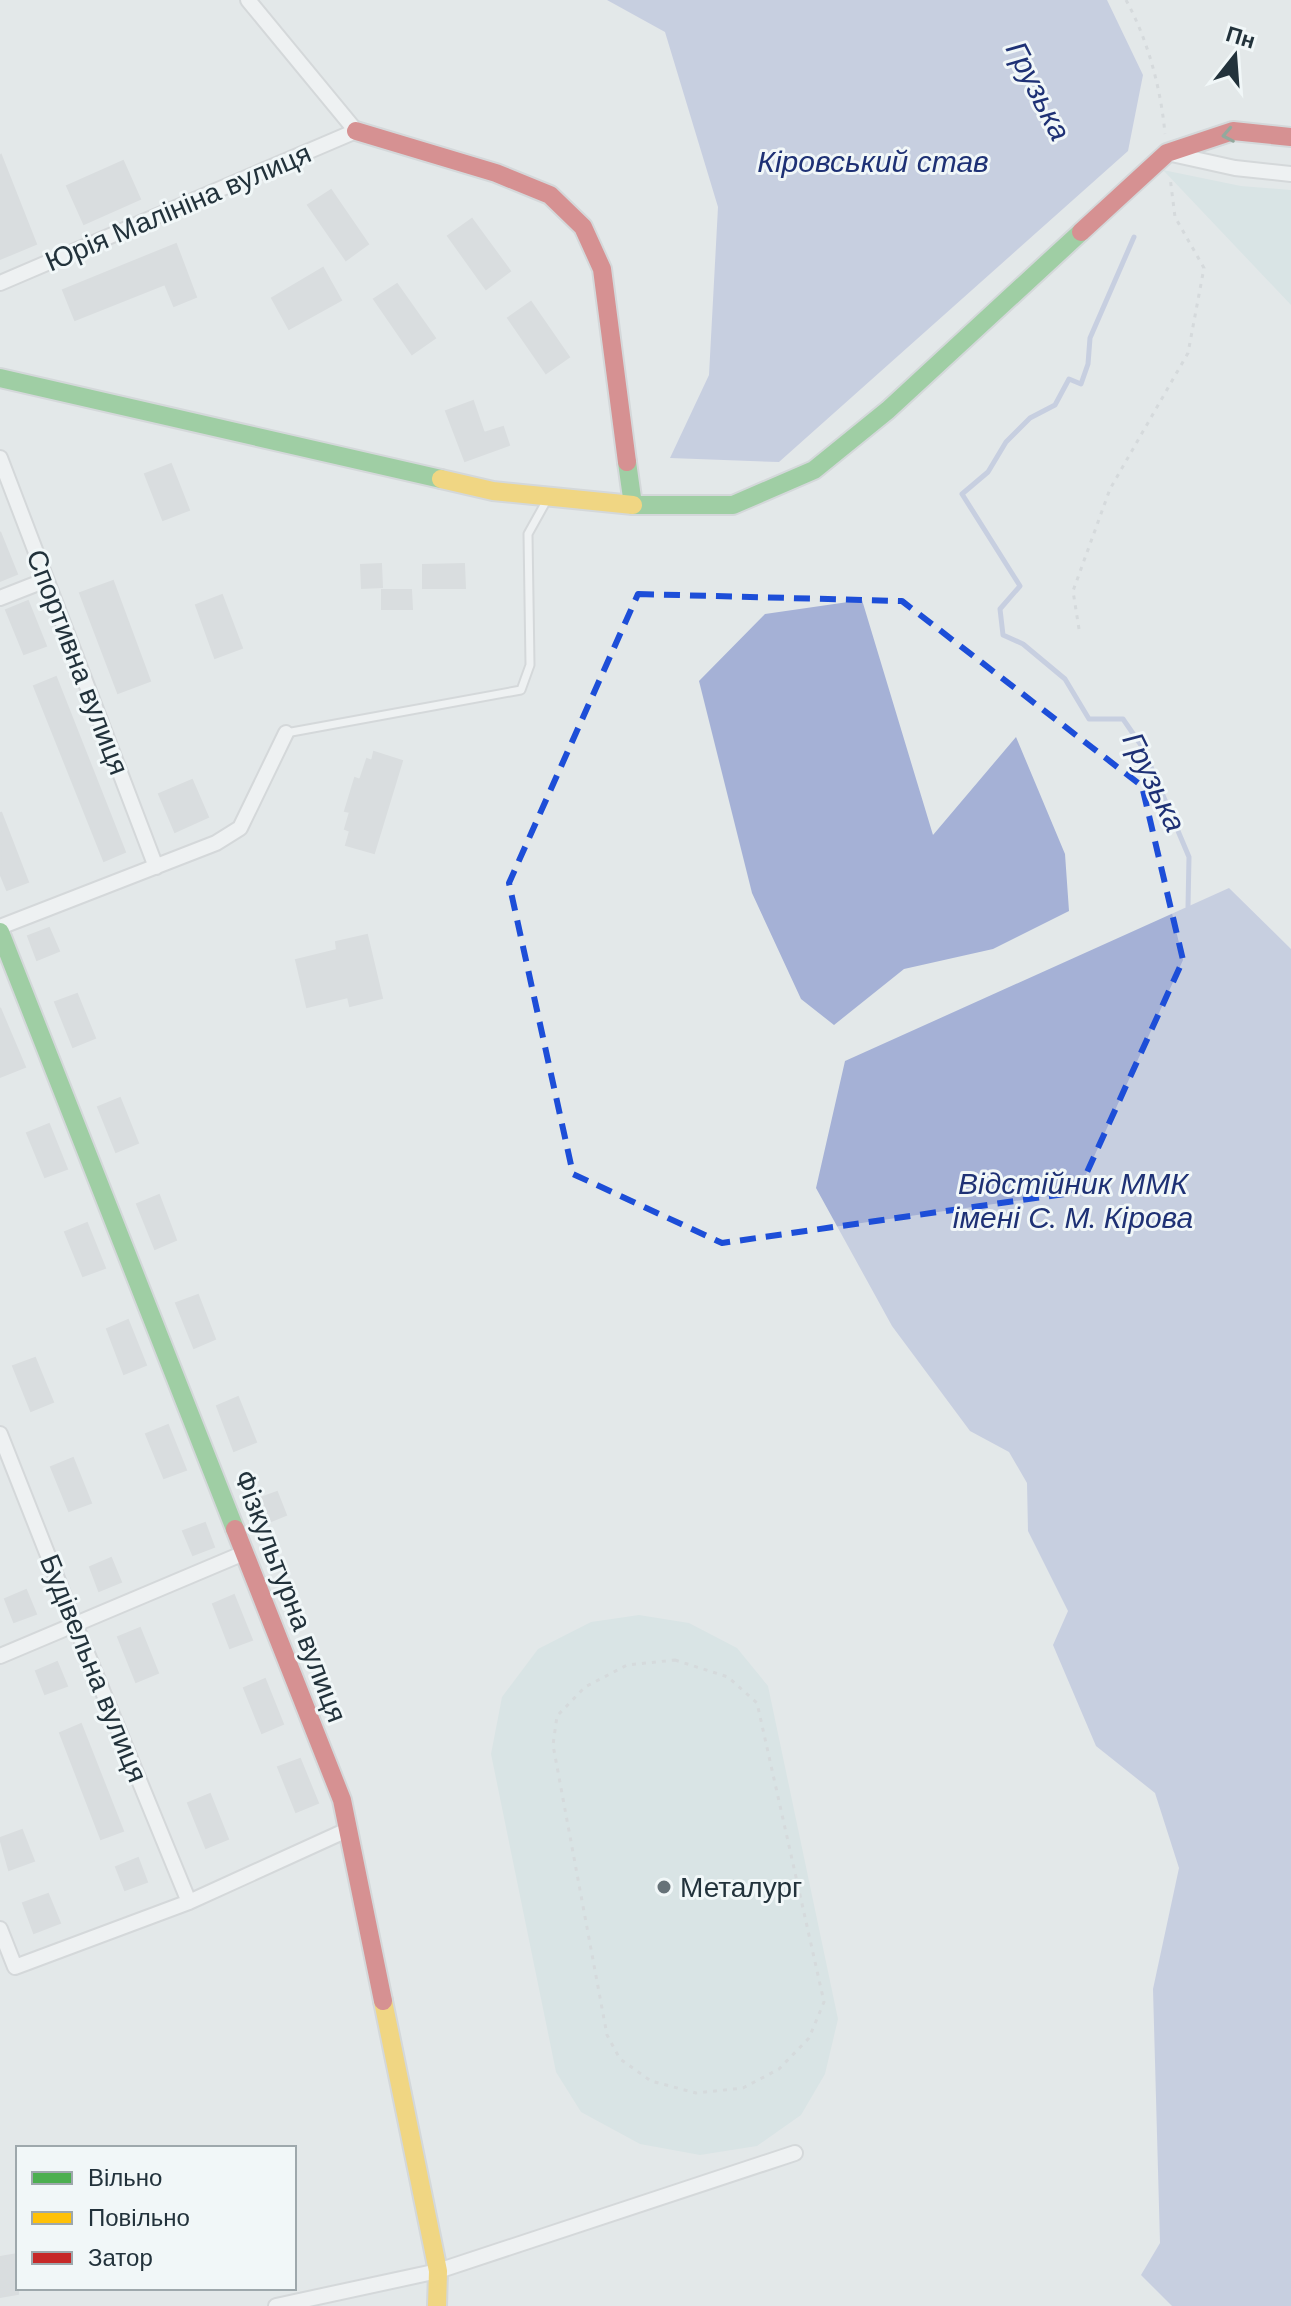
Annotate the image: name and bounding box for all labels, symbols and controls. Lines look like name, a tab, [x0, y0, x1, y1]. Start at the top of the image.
north arrow	[1195, 16, 1275, 96]
text: Пн	[1223, 19, 1259, 55]
water label: Грузька	[997, 35, 1080, 147]
one-way arrow	[1221, 125, 1234, 142]
street label: Юрія Малініна вулиця	[40, 135, 317, 280]
water label: Кіровський став	[757, 142, 989, 181]
street label: Спортивна вулиця	[18, 544, 138, 780]
water label: Грузька	[1114, 725, 1195, 838]
water label: Відстійник ММК імені С. М. Кірова	[953, 1164, 1193, 1237]
street label: Фiзкультурна вулиця	[225, 1465, 356, 1728]
street label: Будівельна вулиця	[31, 1549, 156, 1788]
place label: Металург	[680, 1869, 802, 1906]
marker: Металург	[655, 1878, 673, 1896]
legend	[16, 2146, 296, 2290]
text: Вільно	[88, 2162, 162, 2193]
text: Повільно	[88, 2202, 190, 2233]
text: Затор	[88, 2242, 153, 2273]

